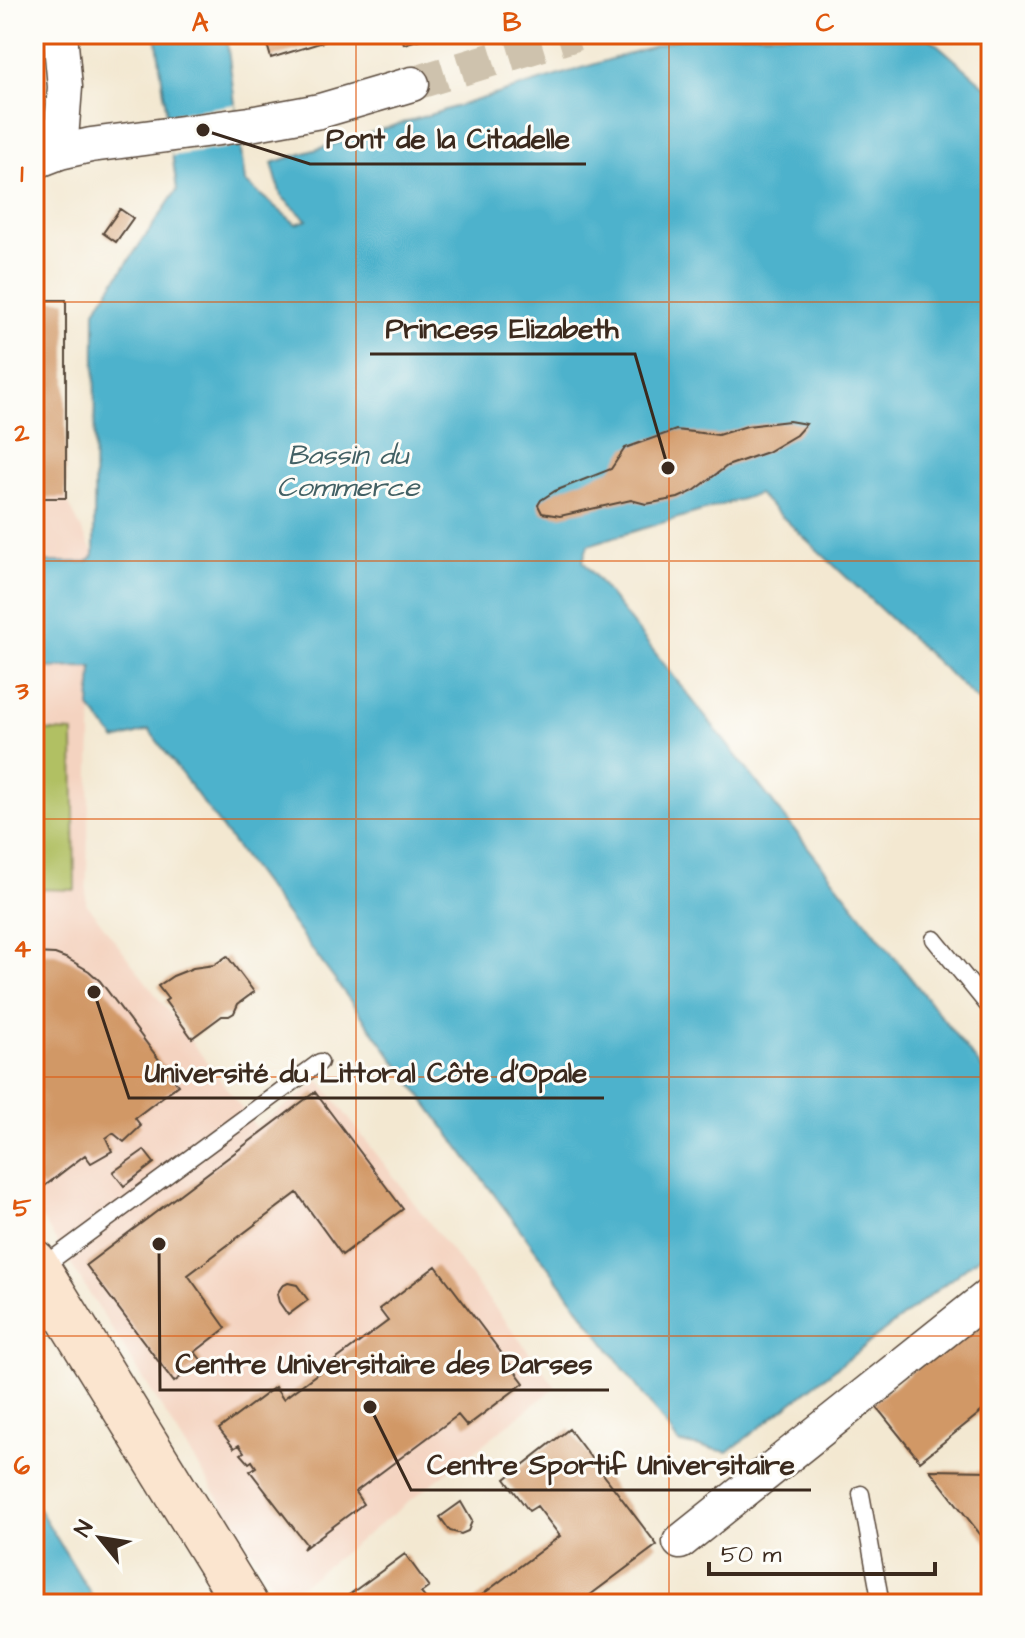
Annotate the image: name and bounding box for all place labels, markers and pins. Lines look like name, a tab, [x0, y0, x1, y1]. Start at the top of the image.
callout: Pont de la Citadelle	[310, 112, 586, 164]
callout: Princess Elizabeth	[370, 302, 635, 354]
callout: Université du Littoral Côte d'Opale	[129, 1046, 604, 1098]
callout: Centre Universitaire des Darses	[160, 1338, 609, 1390]
callout: Centre Sportif Universitaire	[411, 1438, 811, 1490]

